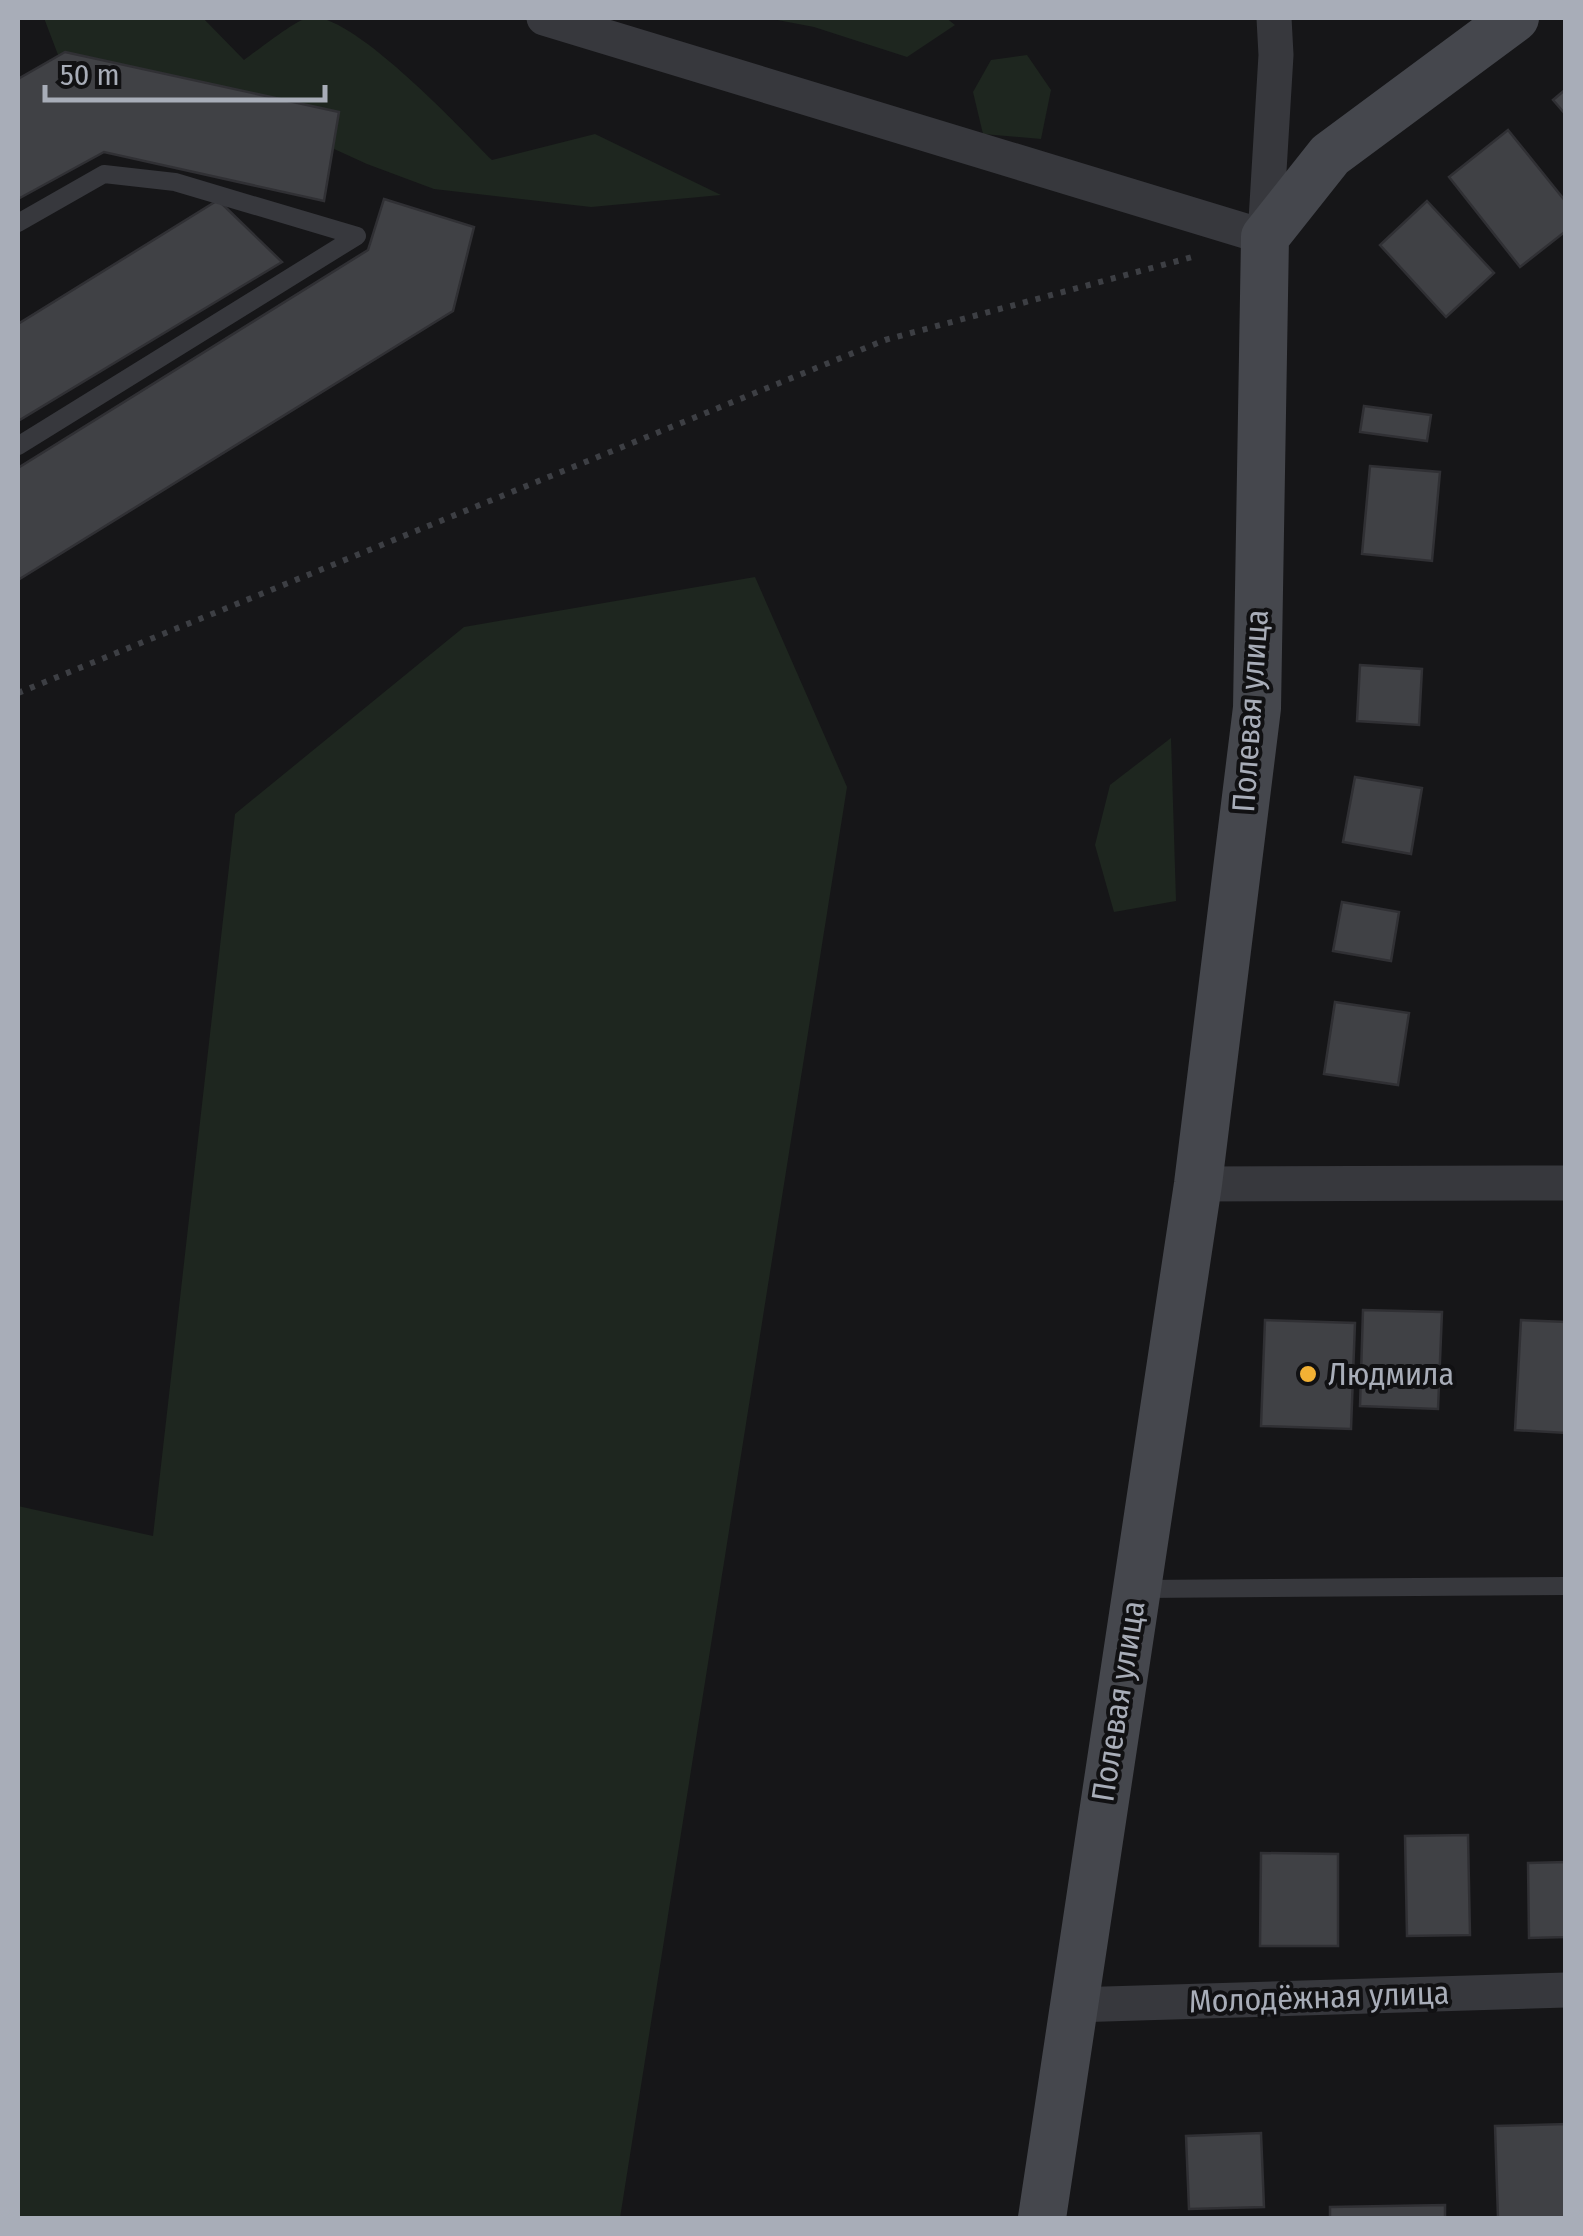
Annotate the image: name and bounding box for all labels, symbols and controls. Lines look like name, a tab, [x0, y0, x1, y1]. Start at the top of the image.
scale bar	[45, 40, 325, 102]
text: 50 m	[60, 57, 120, 93]
street label: Полевая улица	[1224, 608, 1276, 814]
place label: Людмила	[1328, 1355, 1454, 1393]
marker: Людмила	[1297, 1363, 1319, 1385]
street label: Полевая улица	[1083, 1598, 1153, 1804]
street label: Молодёжная улица	[1188, 1973, 1450, 2021]

